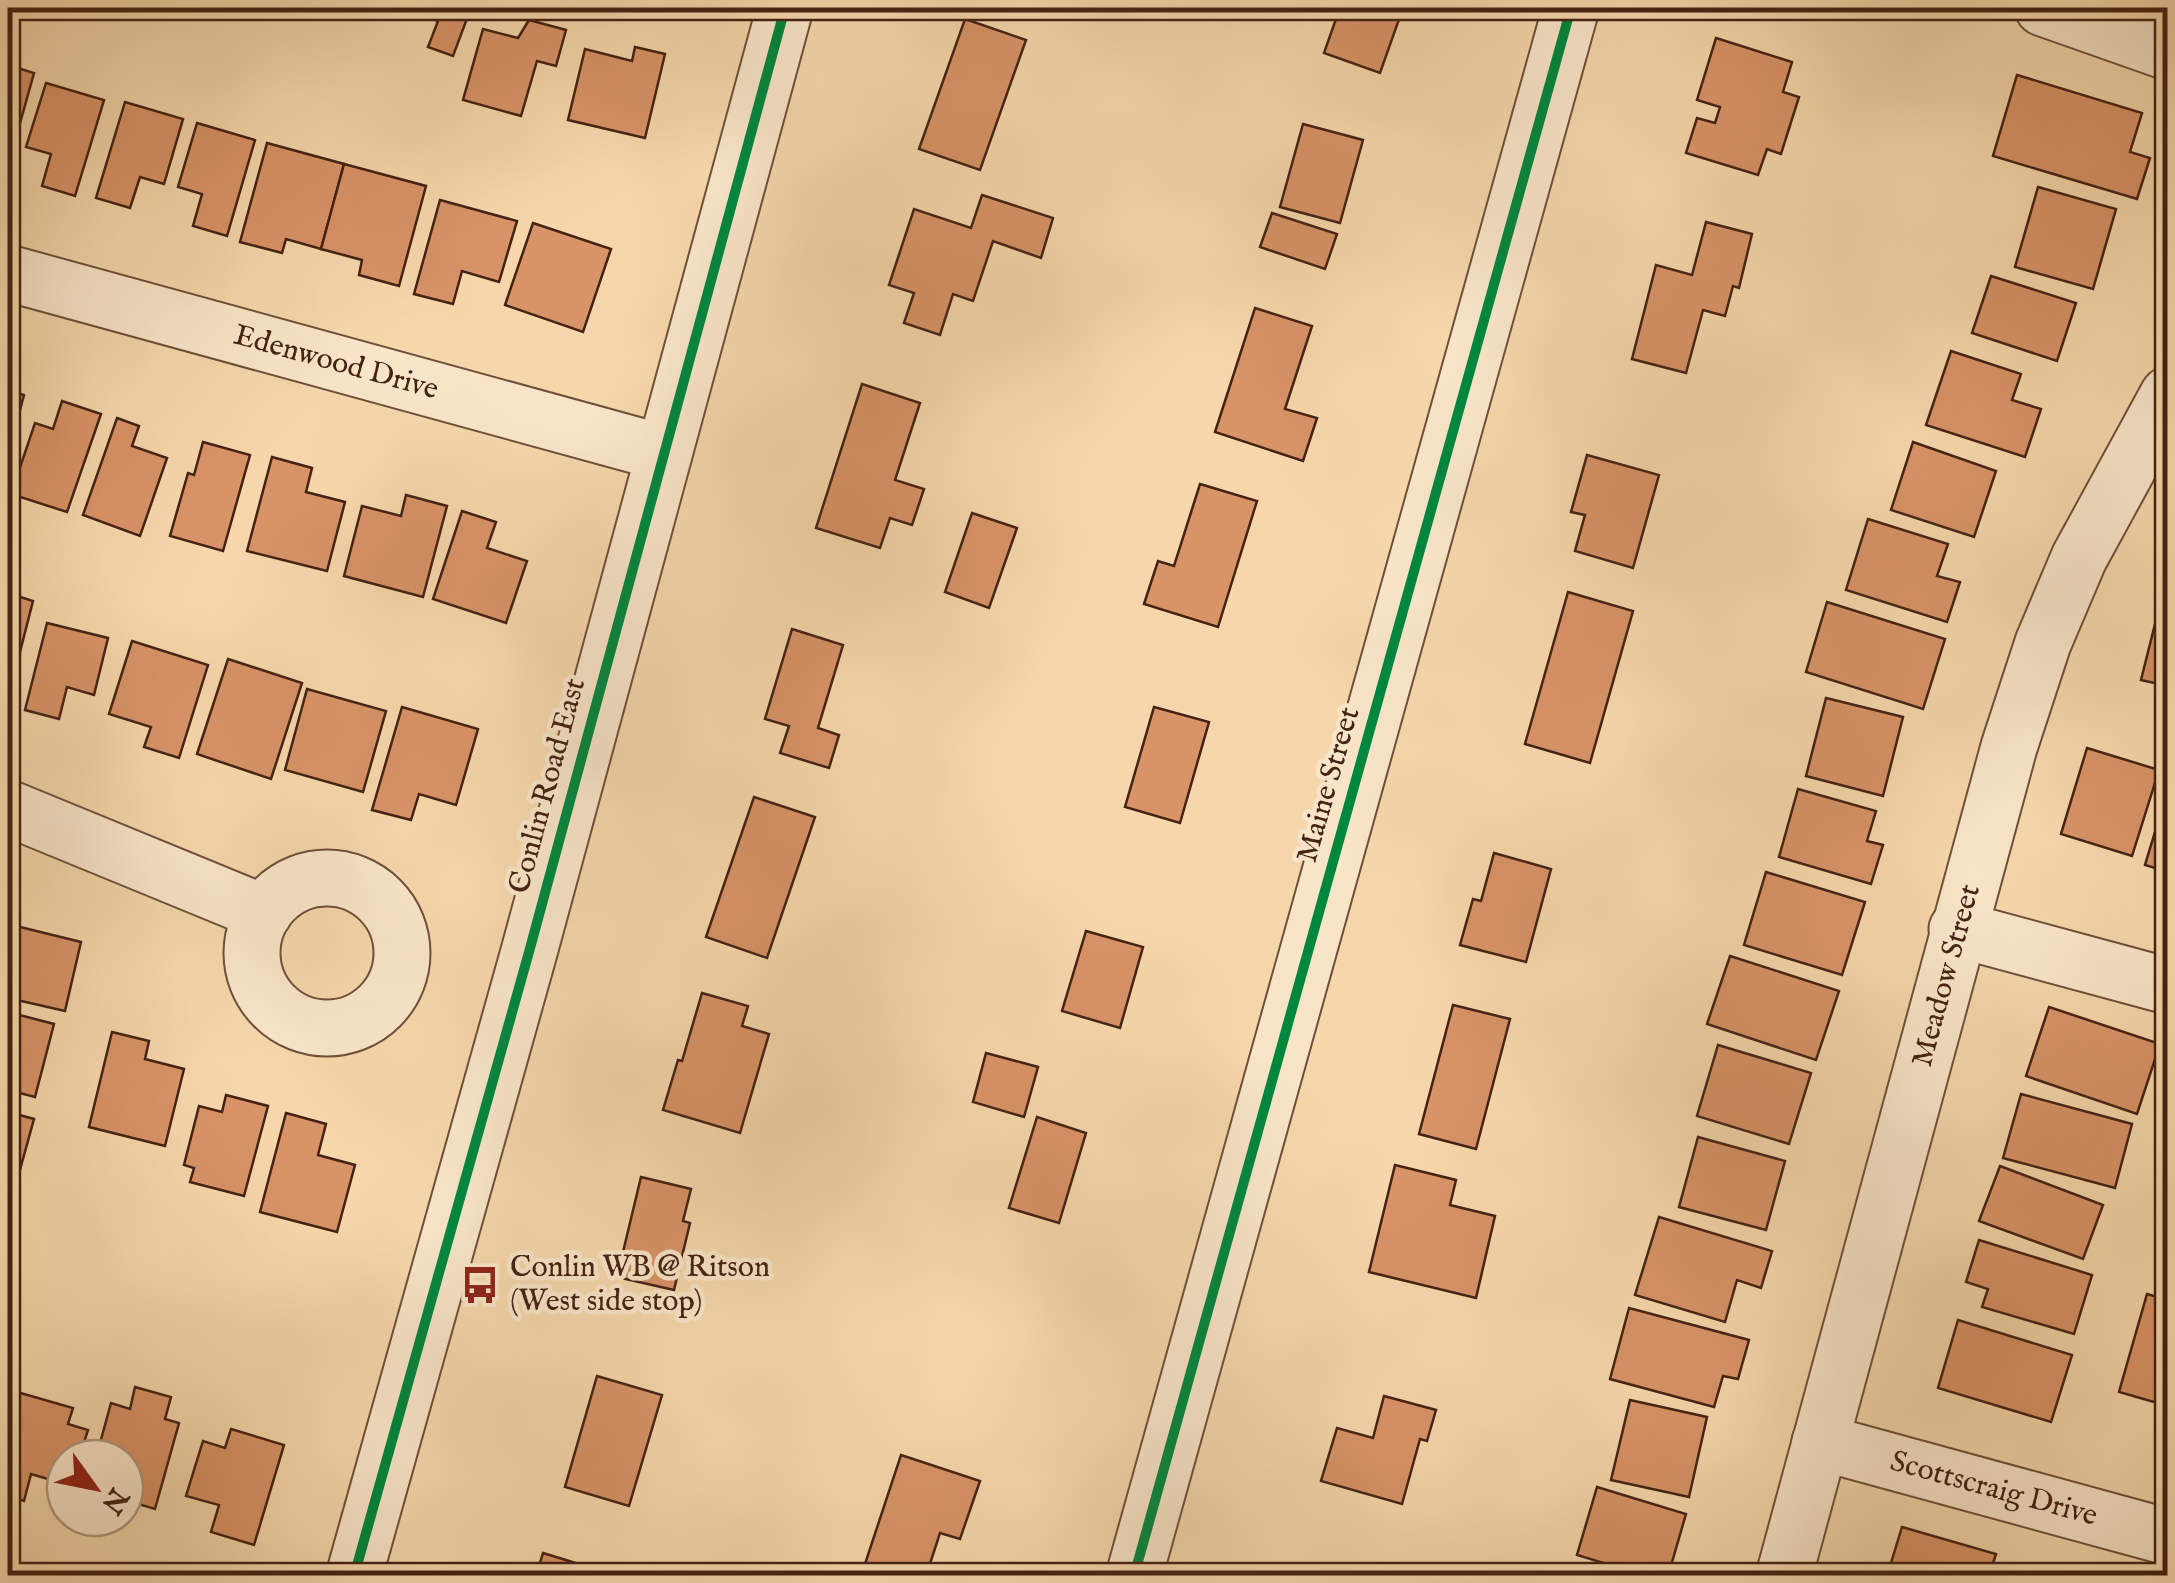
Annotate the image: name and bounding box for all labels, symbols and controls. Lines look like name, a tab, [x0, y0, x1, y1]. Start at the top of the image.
street label: Edenwood Drive	[229, 317, 442, 409]
street label: Conlin Road East	[501, 674, 595, 898]
street label: Maine Street	[1289, 703, 1369, 867]
street label: Meadow Street	[1904, 880, 1990, 1071]
place label: Conlin WB @ Ritson (West side stop)	[510, 1249, 770, 1321]
bus stop icon: Conlin WB @ Ritson (West side stop)	[459, 1264, 501, 1306]
north arrow	[45, 1438, 145, 1538]
street label: Scottscraig Drive	[1886, 1443, 2102, 1536]
text: N	[93, 1480, 136, 1520]

